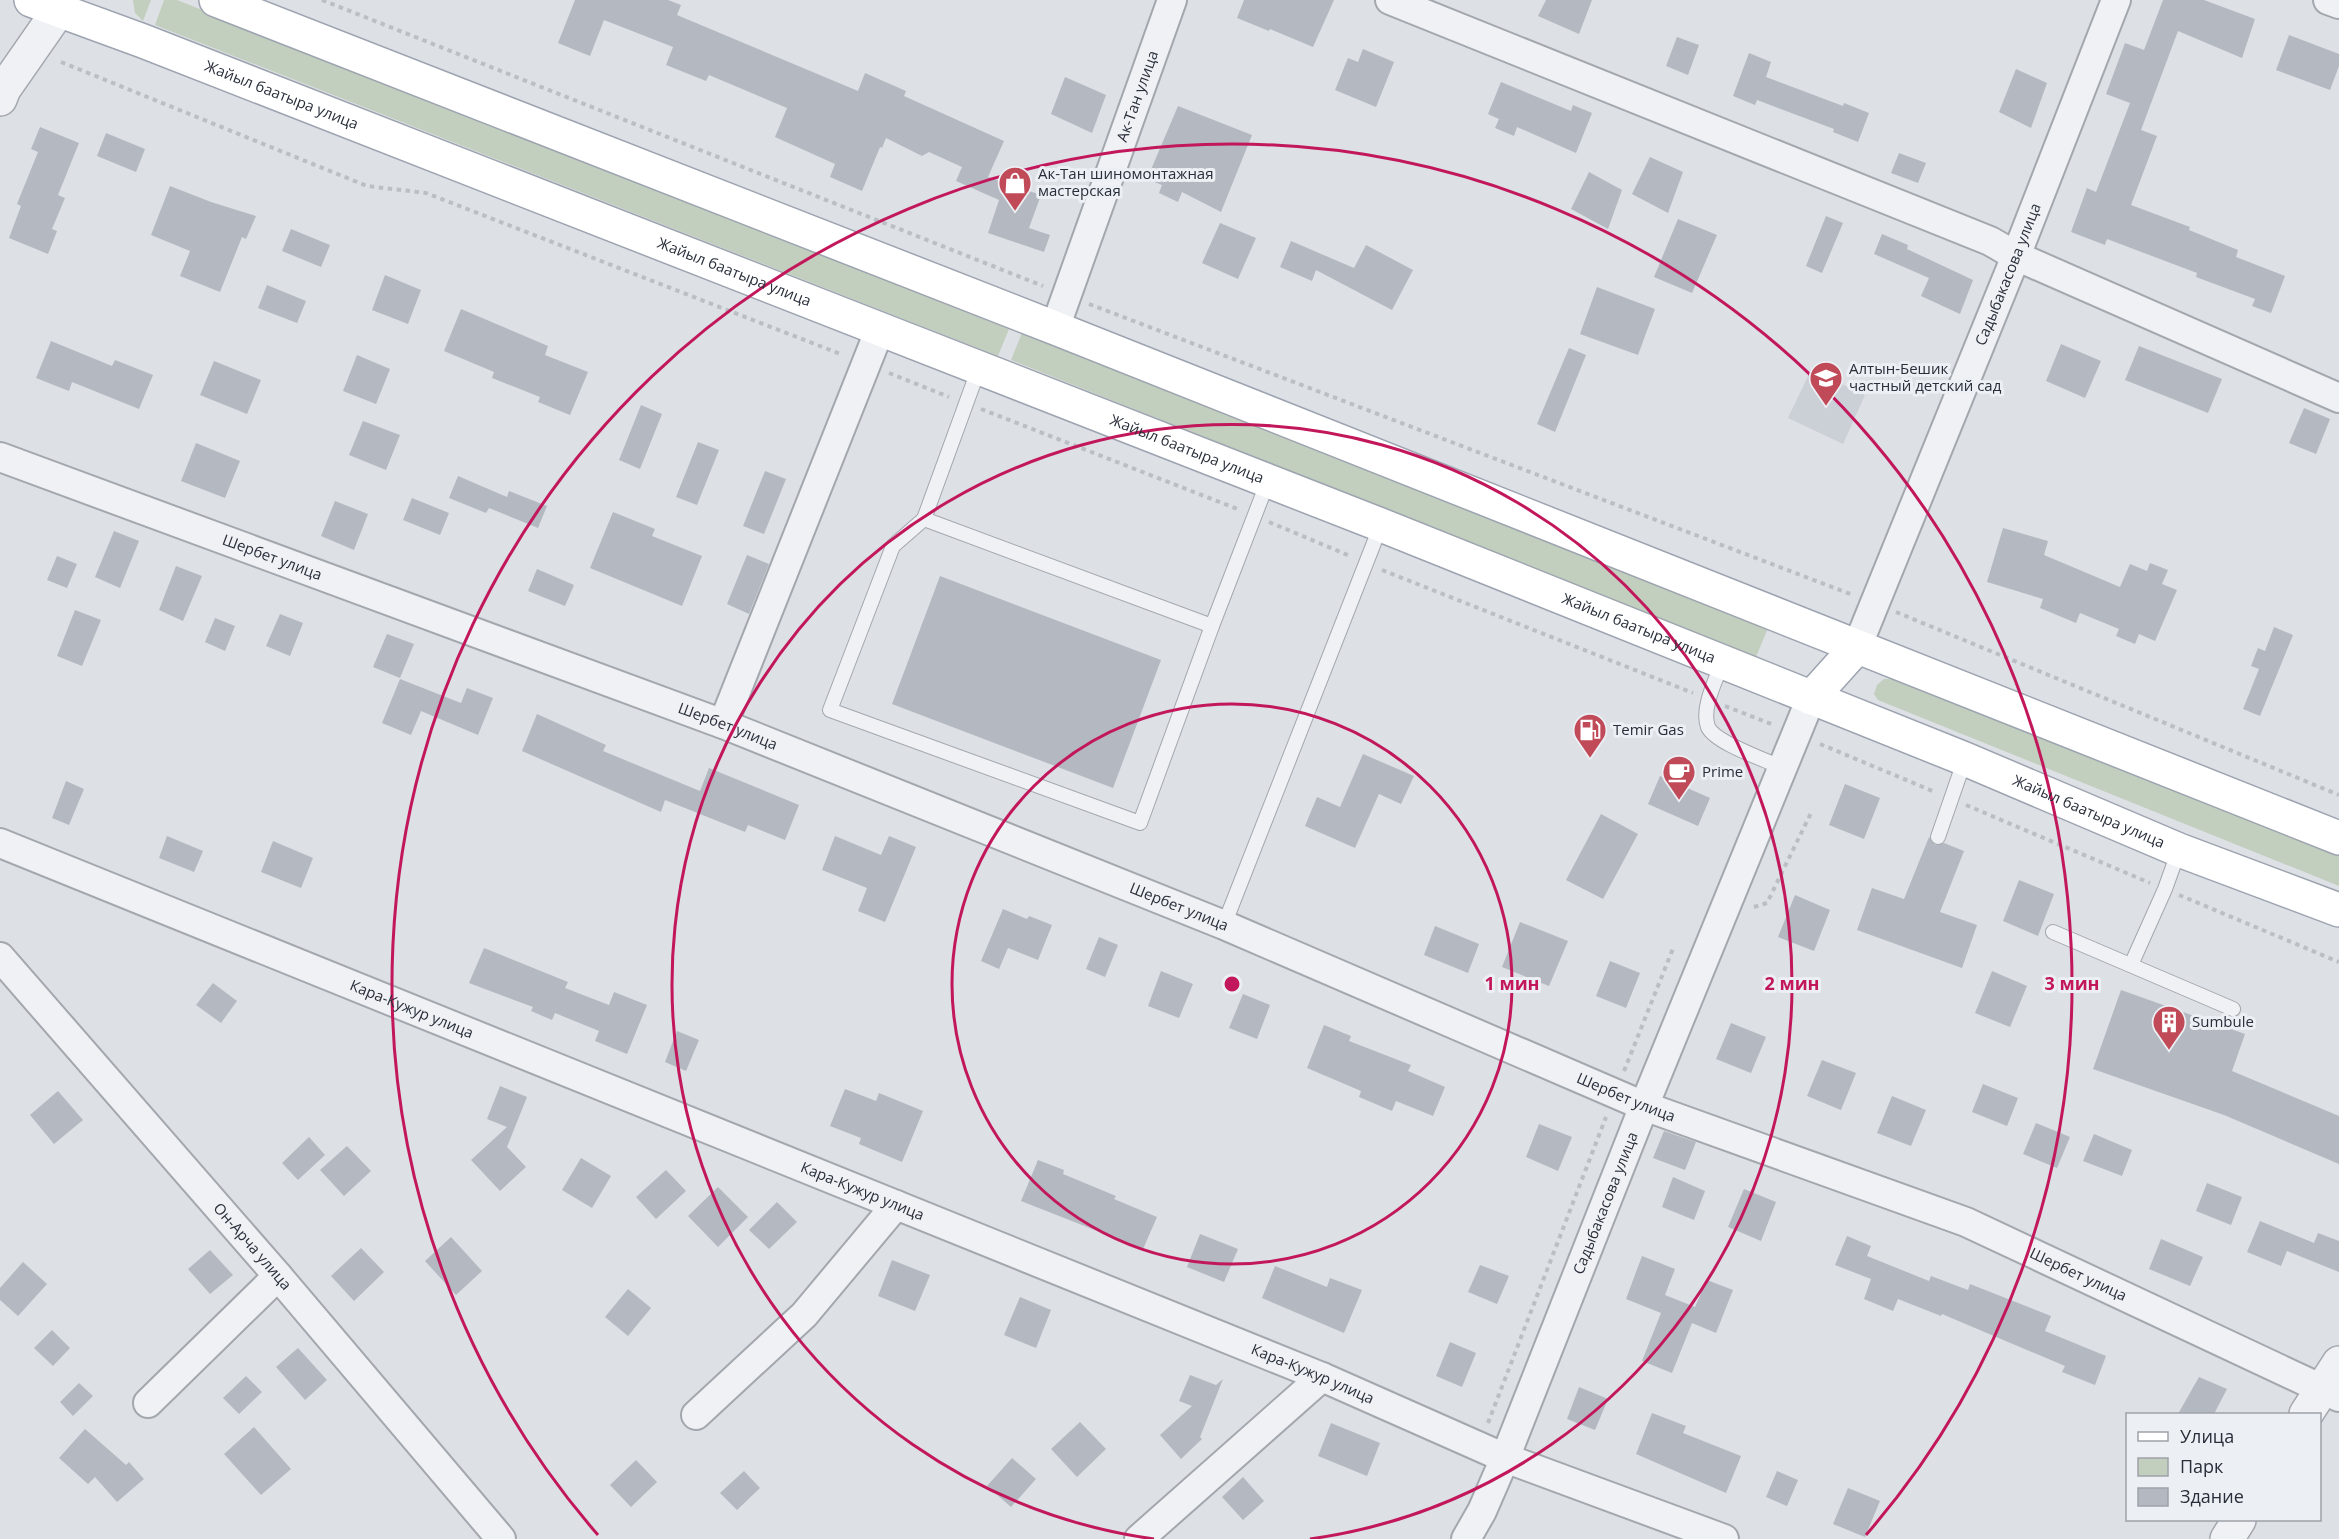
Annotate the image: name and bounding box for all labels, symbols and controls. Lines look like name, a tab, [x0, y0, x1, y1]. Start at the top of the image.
street label: Ак-Тан улица	[1111, 48, 1162, 144]
street label: Жайыл баатыра улица	[202, 55, 362, 133]
place label: Ак-Тан шиномонтажная мастерская	[1038, 163, 1214, 200]
shop icon: Ак-Тан шиномонтажная мастерская	[997, 165, 1033, 212]
street label: Садыбакасова улица	[1970, 200, 2045, 348]
street label: Жайыл баатыра улица	[655, 232, 814, 310]
place label: Алтын-Бешик частный детский сад	[1849, 358, 2002, 395]
school or university icon: Алтын-Бешик частный детский сад	[1808, 360, 1844, 407]
street label: Жайыл баатыра улица	[1107, 409, 1267, 487]
street label: Шербет улица	[220, 529, 325, 584]
street label: Жайыл баатыра улица	[1559, 588, 1719, 667]
street label: Шербет улица	[676, 697, 781, 754]
fuel station icon: Temir Gas	[1572, 712, 1608, 759]
place label: Temir Gas	[1613, 719, 1684, 739]
cafe icon: Prime	[1661, 754, 1697, 801]
place label: Prime	[1702, 761, 1743, 781]
street label: Жайыл баатыра улица	[2010, 769, 2168, 852]
street label: Шербет улица	[1127, 877, 1232, 935]
text: 1 мин	[1484, 971, 1540, 995]
text: 2 мин	[1764, 971, 1820, 995]
text: 3 мин	[2044, 971, 2100, 995]
street label: Кара-Кужур улица	[347, 974, 477, 1042]
centre of rings	[1222, 974, 1242, 994]
building icon: Sumbule	[2151, 1004, 2187, 1051]
place label: Sumbule	[2192, 1011, 2254, 1031]
street label: Шербет улица	[1574, 1067, 1678, 1125]
street label: Садыбакасова улица	[1568, 1129, 1642, 1277]
street label: Кара-Кужур улица	[798, 1156, 927, 1224]
street label: Он-Арча улица	[210, 1198, 296, 1294]
street label: Шербет улица	[2027, 1242, 2130, 1305]
street label: Кара-Кужур улица	[1249, 1339, 1378, 1408]
legend	[2126, 1413, 2321, 1521]
text: Улица	[2180, 1424, 2234, 1448]
text: Парк	[2180, 1454, 2224, 1478]
text: Здание	[2180, 1484, 2244, 1508]

